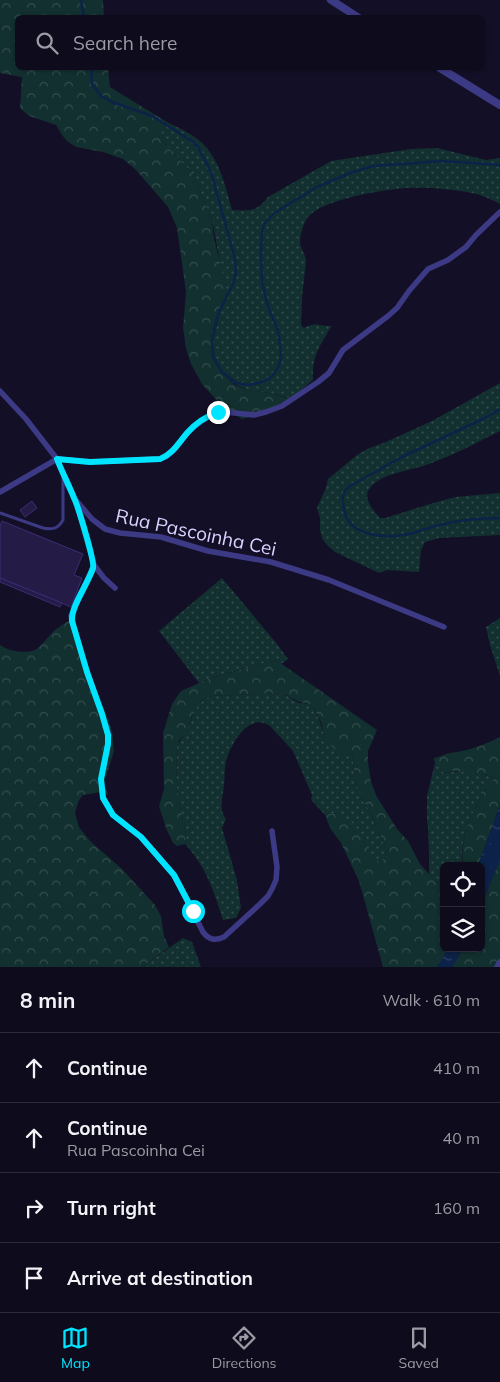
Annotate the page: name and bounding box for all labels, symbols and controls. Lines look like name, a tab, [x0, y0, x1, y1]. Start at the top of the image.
search box	[15, 15, 485, 70]
icon: search	[33, 29, 61, 57]
text: Search here	[73, 31, 177, 55]
route end	[207, 401, 230, 424]
street label: Rua Pascoinha Cei	[113, 503, 279, 561]
map controls	[440, 862, 485, 952]
button: locate	[440, 862, 485, 907]
route start	[182, 900, 205, 923]
button: layers	[440, 907, 485, 952]
text: 8 min	[20, 987, 75, 1013]
text: Walk · 610 m	[382, 990, 480, 1010]
icon: ahead	[20, 1054, 48, 1082]
text: Continue	[67, 1056, 147, 1080]
text: 410 m	[433, 1058, 480, 1078]
text: Continue	[67, 1116, 147, 1140]
icon: ahead	[20, 1124, 48, 1152]
text: 40 m	[443, 1128, 480, 1148]
text: Rua Pascoinha Cei	[67, 1140, 205, 1160]
icon: right	[20, 1194, 48, 1222]
text: Turn right	[67, 1196, 156, 1220]
text: 160 m	[433, 1198, 480, 1218]
icon: arrive	[20, 1264, 48, 1292]
text: Arrive at destination	[67, 1266, 253, 1290]
tab: Map	[61, 1324, 90, 1372]
tab: Directions	[212, 1324, 277, 1372]
tab: Saved	[399, 1324, 439, 1372]

